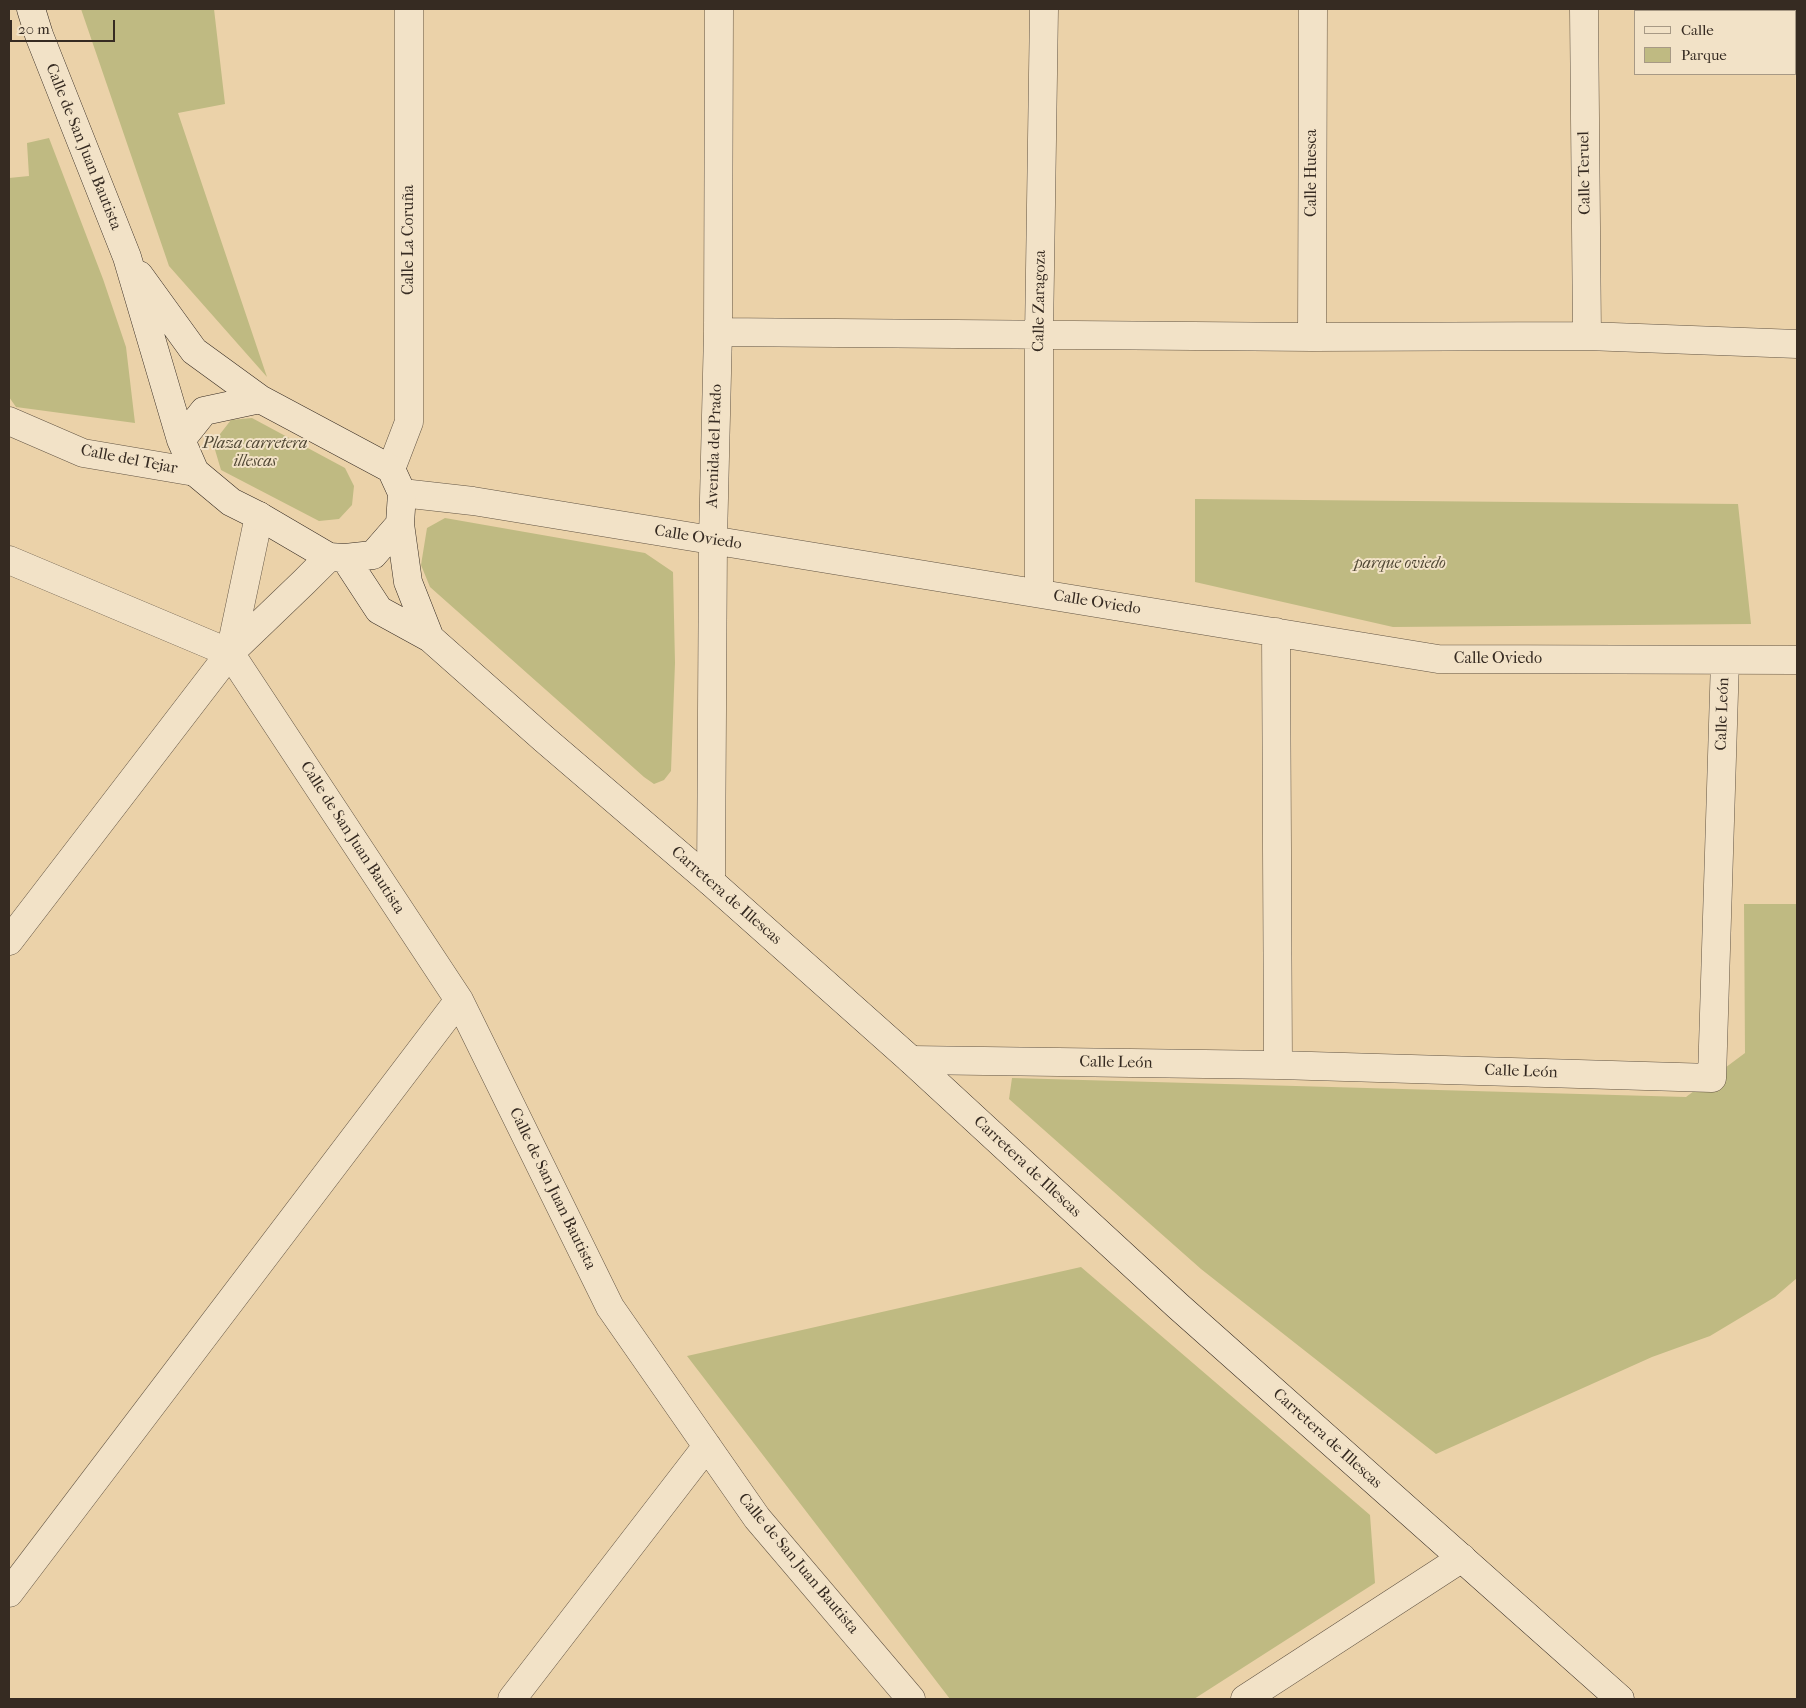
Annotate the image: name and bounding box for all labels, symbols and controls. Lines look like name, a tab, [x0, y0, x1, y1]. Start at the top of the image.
scale bar	[12, 10, 118, 42]
legend	[1634, 10, 1796, 75]
text: 20 m	[18, 20, 50, 38]
text: Calle	[1681, 21, 1714, 39]
text: Parque	[1681, 46, 1727, 64]
street label: Calle de San Juan Bautista	[41, 61, 125, 233]
street label: Calle Huesca	[1302, 129, 1322, 217]
street label: Calle Teruel	[1575, 131, 1595, 215]
street label: Calle La Coruña	[399, 185, 419, 295]
street label: Calle Zaragoza	[1030, 250, 1050, 352]
street label: Avenida del Prado	[703, 384, 727, 508]
park label: Plaza carretera illescas	[203, 434, 307, 472]
street label: Calle del Tejar	[79, 441, 179, 479]
street label: Calle Oviedo	[653, 522, 743, 554]
park label: parque oviedo	[1354, 554, 1446, 574]
street label: Calle Oviedo	[1052, 587, 1142, 619]
street label: Calle Oviedo	[1454, 649, 1542, 669]
street label: Calle León	[1712, 677, 1734, 751]
street label: Calle de San Juan Bautista	[296, 758, 408, 918]
street label: Carretera de Illescas	[667, 843, 785, 949]
street label: Calle León	[1079, 1053, 1153, 1073]
street label: Calle León	[1484, 1061, 1558, 1083]
street label: Calle de San Juan Bautista	[504, 1105, 600, 1273]
street label: Carretera de Illescas	[969, 1112, 1085, 1222]
street label: Carretera de Illescas	[1269, 1385, 1385, 1493]
street label: Calle de San Juan Bautista	[733, 1490, 863, 1638]

